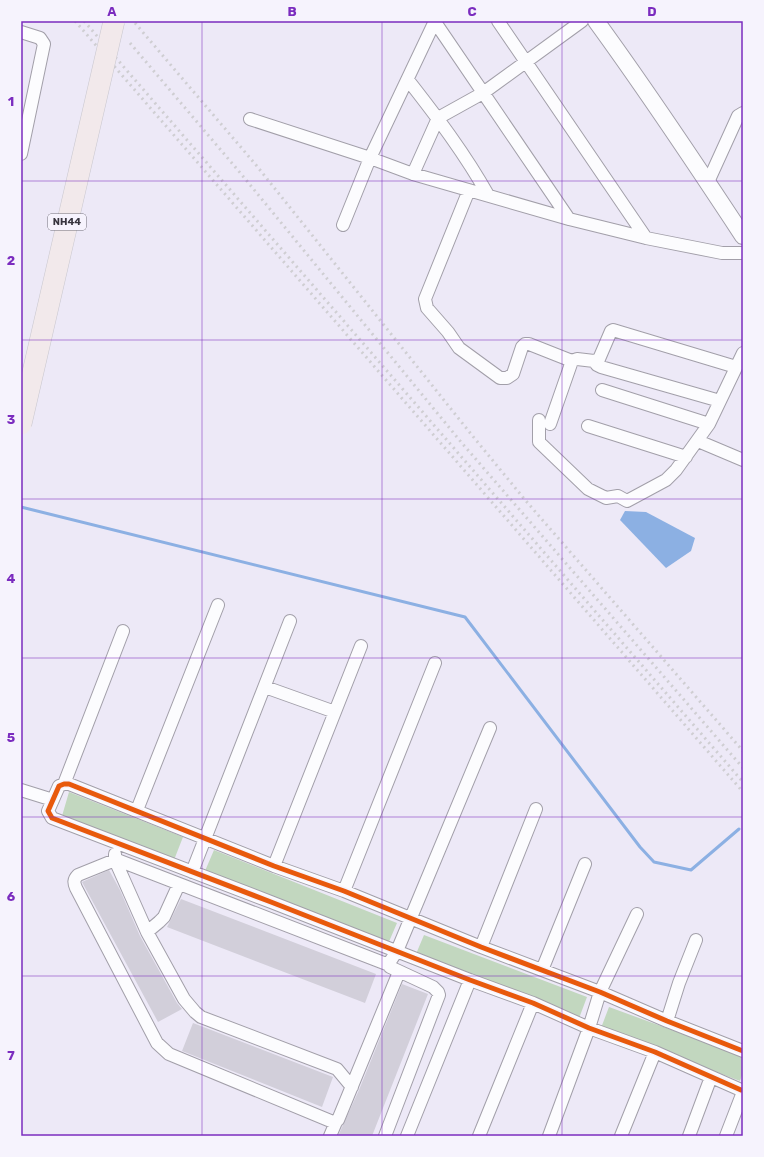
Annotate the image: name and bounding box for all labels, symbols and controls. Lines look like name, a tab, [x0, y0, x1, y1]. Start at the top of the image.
text: A	[107, 4, 117, 19]
text: B	[287, 4, 297, 19]
text: C	[467, 4, 477, 19]
text: D	[647, 4, 657, 19]
text: 1	[8, 94, 14, 109]
road number: NH44	[48, 214, 86, 230]
text: 2	[7, 253, 15, 268]
text: 3	[7, 412, 16, 427]
text: 4	[7, 571, 16, 586]
text: 5	[7, 730, 15, 745]
text: 6	[7, 889, 16, 904]
text: 7	[7, 1048, 15, 1063]

